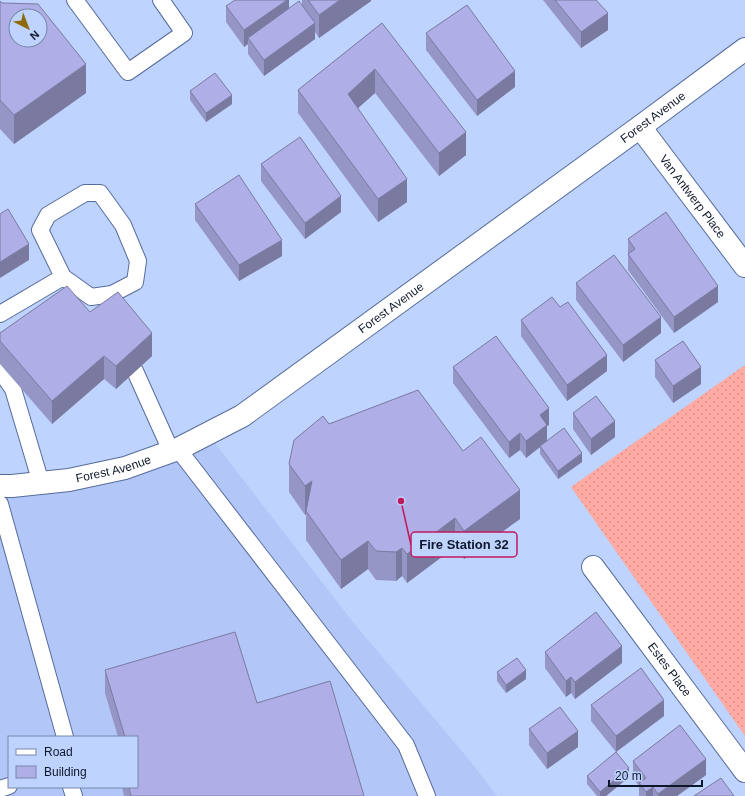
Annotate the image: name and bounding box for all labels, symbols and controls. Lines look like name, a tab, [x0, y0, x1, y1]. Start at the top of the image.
north arrow	[8, 8, 48, 48]
text: N	[28, 28, 42, 43]
street label: Forest Avenue	[618, 88, 688, 146]
street label: Van Antwerp Place	[657, 152, 729, 241]
street label: Forest Avenue	[356, 279, 427, 336]
street label: Forest Avenue	[74, 452, 153, 485]
callout: Fire Station 32	[411, 532, 517, 557]
text: Fire Station 32	[419, 537, 509, 552]
street label: Estes Place	[645, 640, 694, 700]
legend	[8, 736, 138, 788]
text: Road	[44, 745, 73, 759]
scale bar	[609, 762, 702, 788]
text: Building	[44, 765, 87, 779]
text: 20 m	[615, 769, 642, 783]

